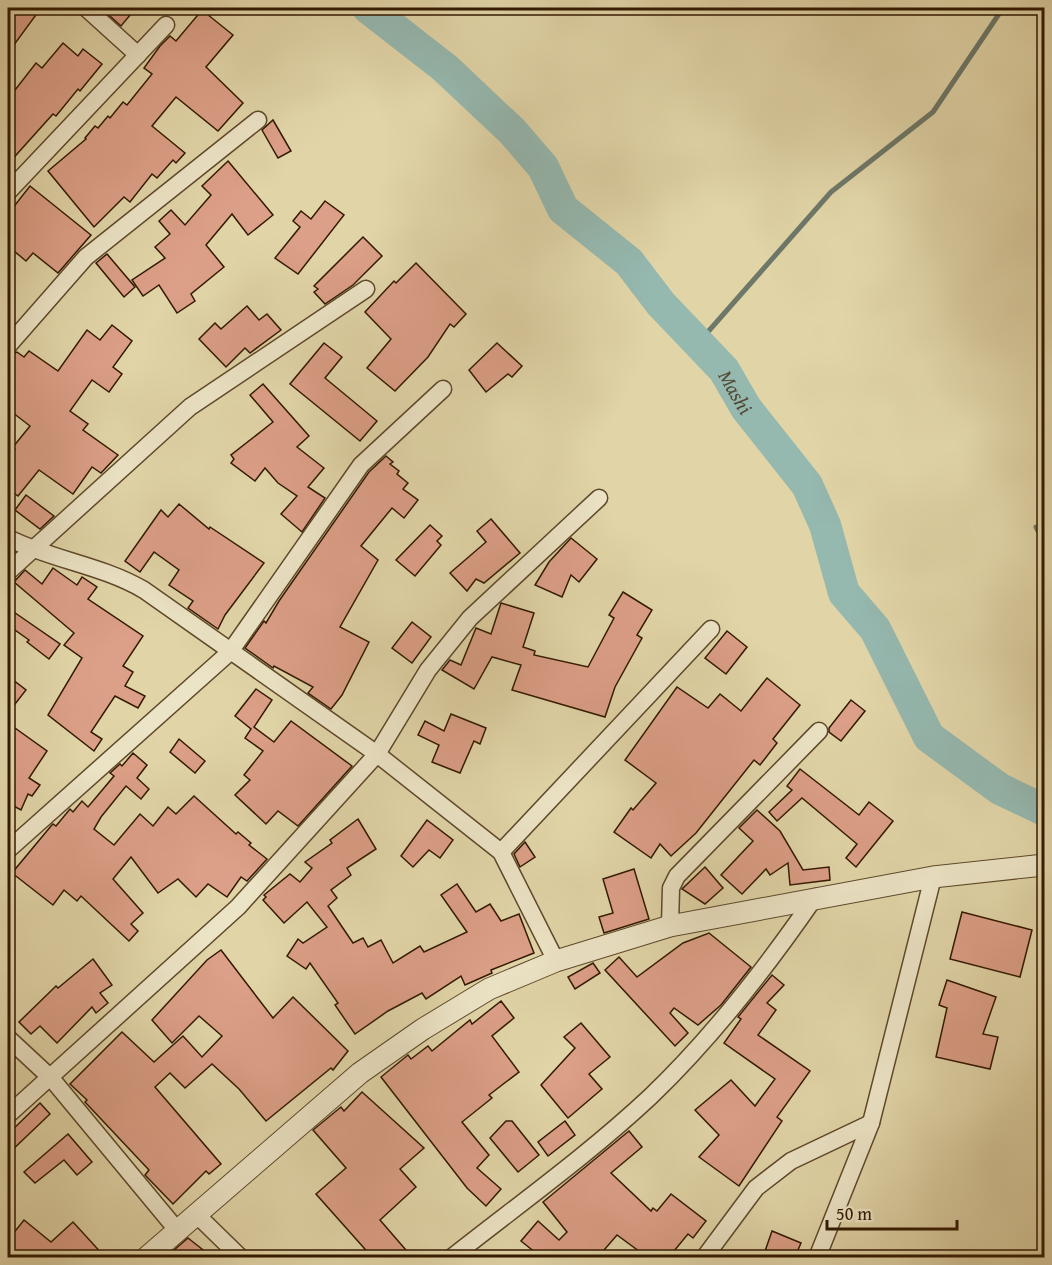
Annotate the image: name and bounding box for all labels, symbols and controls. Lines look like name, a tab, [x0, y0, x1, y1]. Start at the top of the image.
water label: Mashi	[712, 364, 760, 420]
scale bar	[827, 1193, 958, 1231]
text: 50 m	[836, 1200, 872, 1227]

